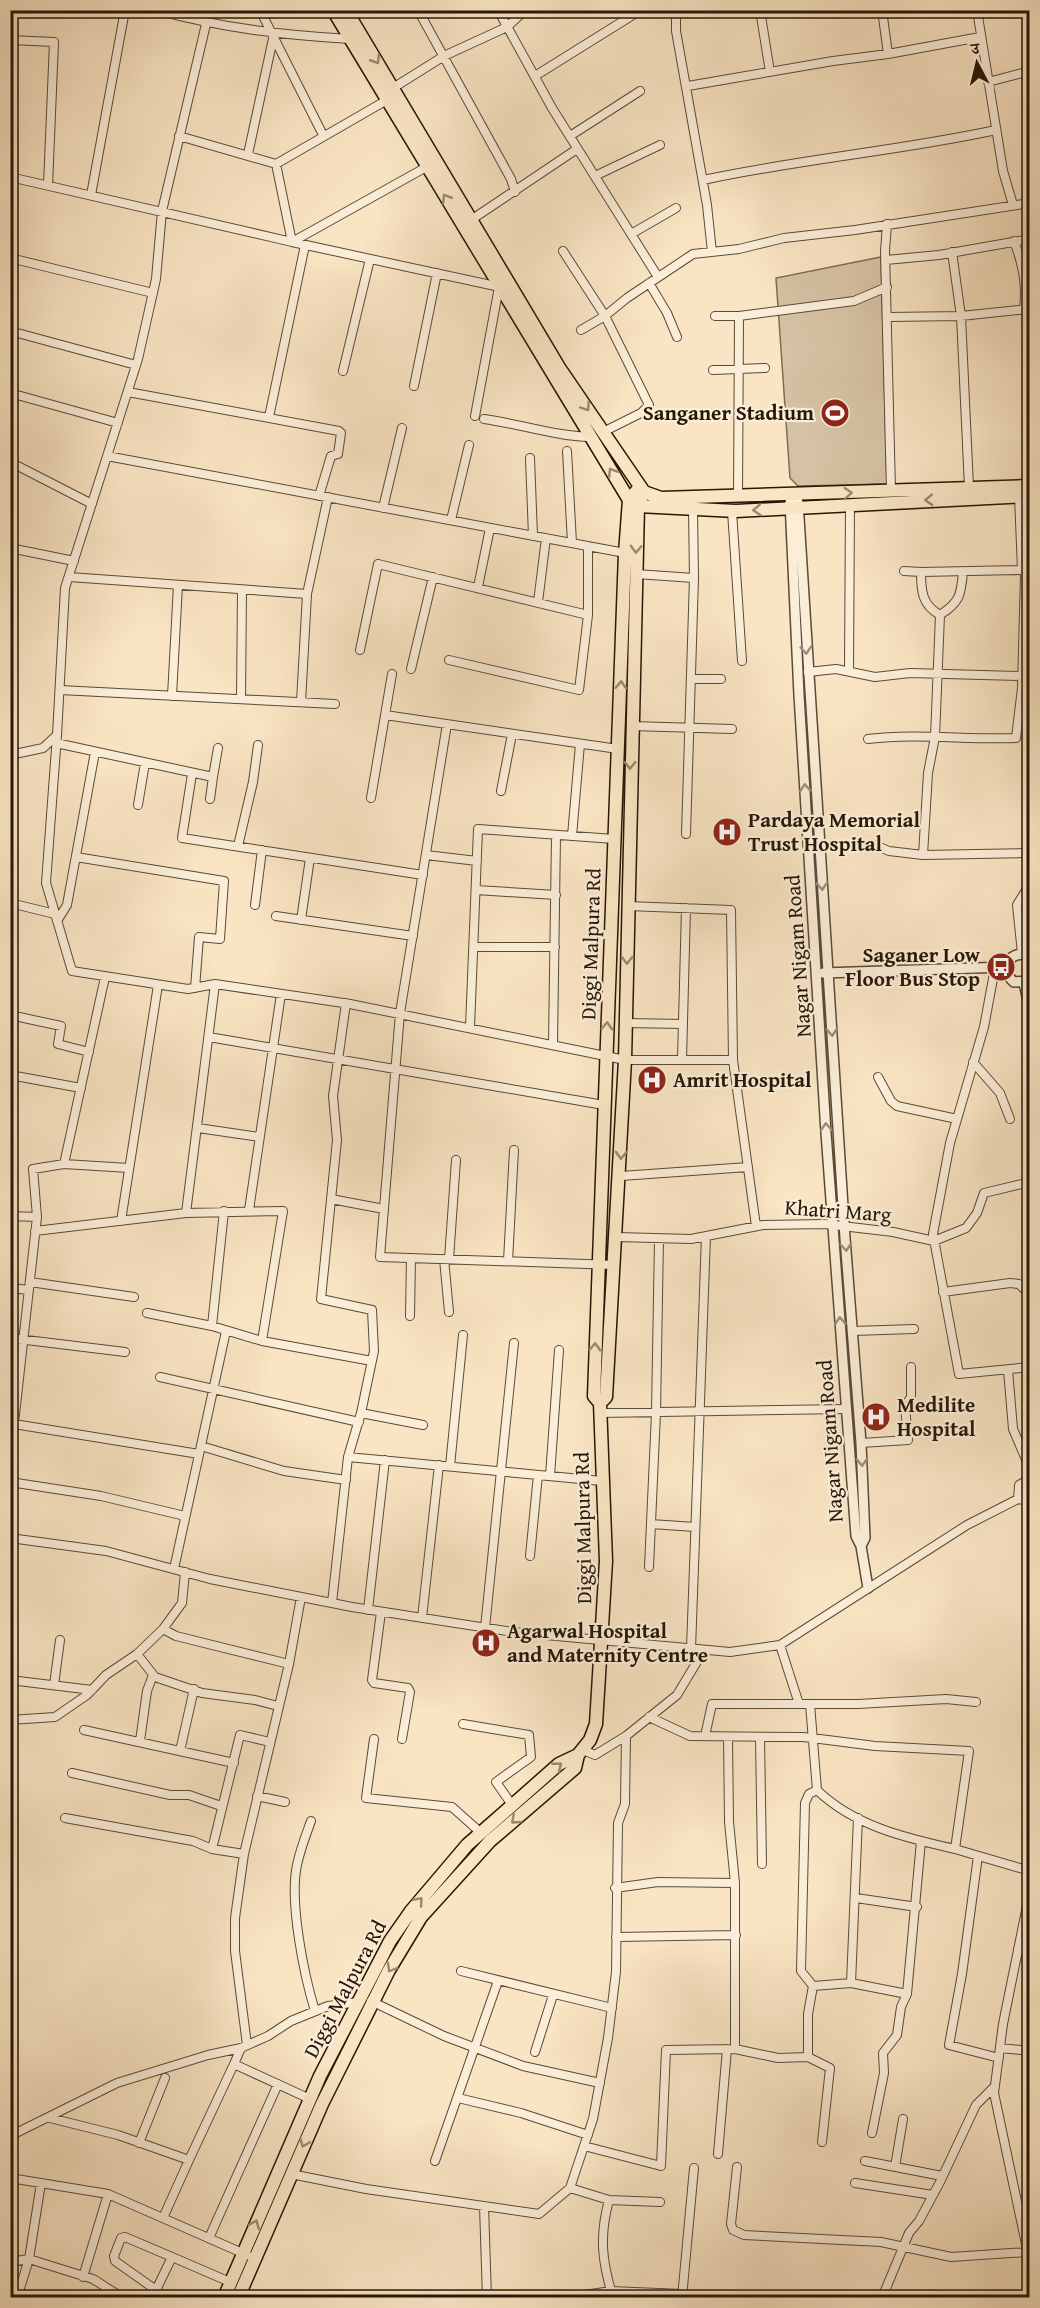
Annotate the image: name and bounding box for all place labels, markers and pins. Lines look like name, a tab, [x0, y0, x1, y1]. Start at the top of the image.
place label: Sanganer Stadium	[643, 397, 814, 428]
sports icon: Sanganer Stadium	[819, 397, 851, 429]
place label: Pardaya Memorial Trust Hospital	[748, 804, 921, 859]
hospital icon: Pardaya Memorial Trust Hospital	[711, 816, 743, 848]
place label: Saganer Low Floor Bus Stop	[845, 939, 981, 994]
bus stop icon: Saganer Low Floor Bus Stop	[985, 951, 1017, 983]
hospital icon: Amrit Hospital	[636, 1064, 668, 1096]
place label: Amrit Hospital	[673, 1064, 812, 1095]
place label: Medilite Hospital	[897, 1389, 976, 1444]
hospital icon: Medilite Hospital	[860, 1401, 892, 1433]
place label: Agarwal Hospital and Maternity Centre	[507, 1615, 708, 1670]
hospital icon: Agarwal Hospital and Maternity Centre	[470, 1627, 502, 1659]

